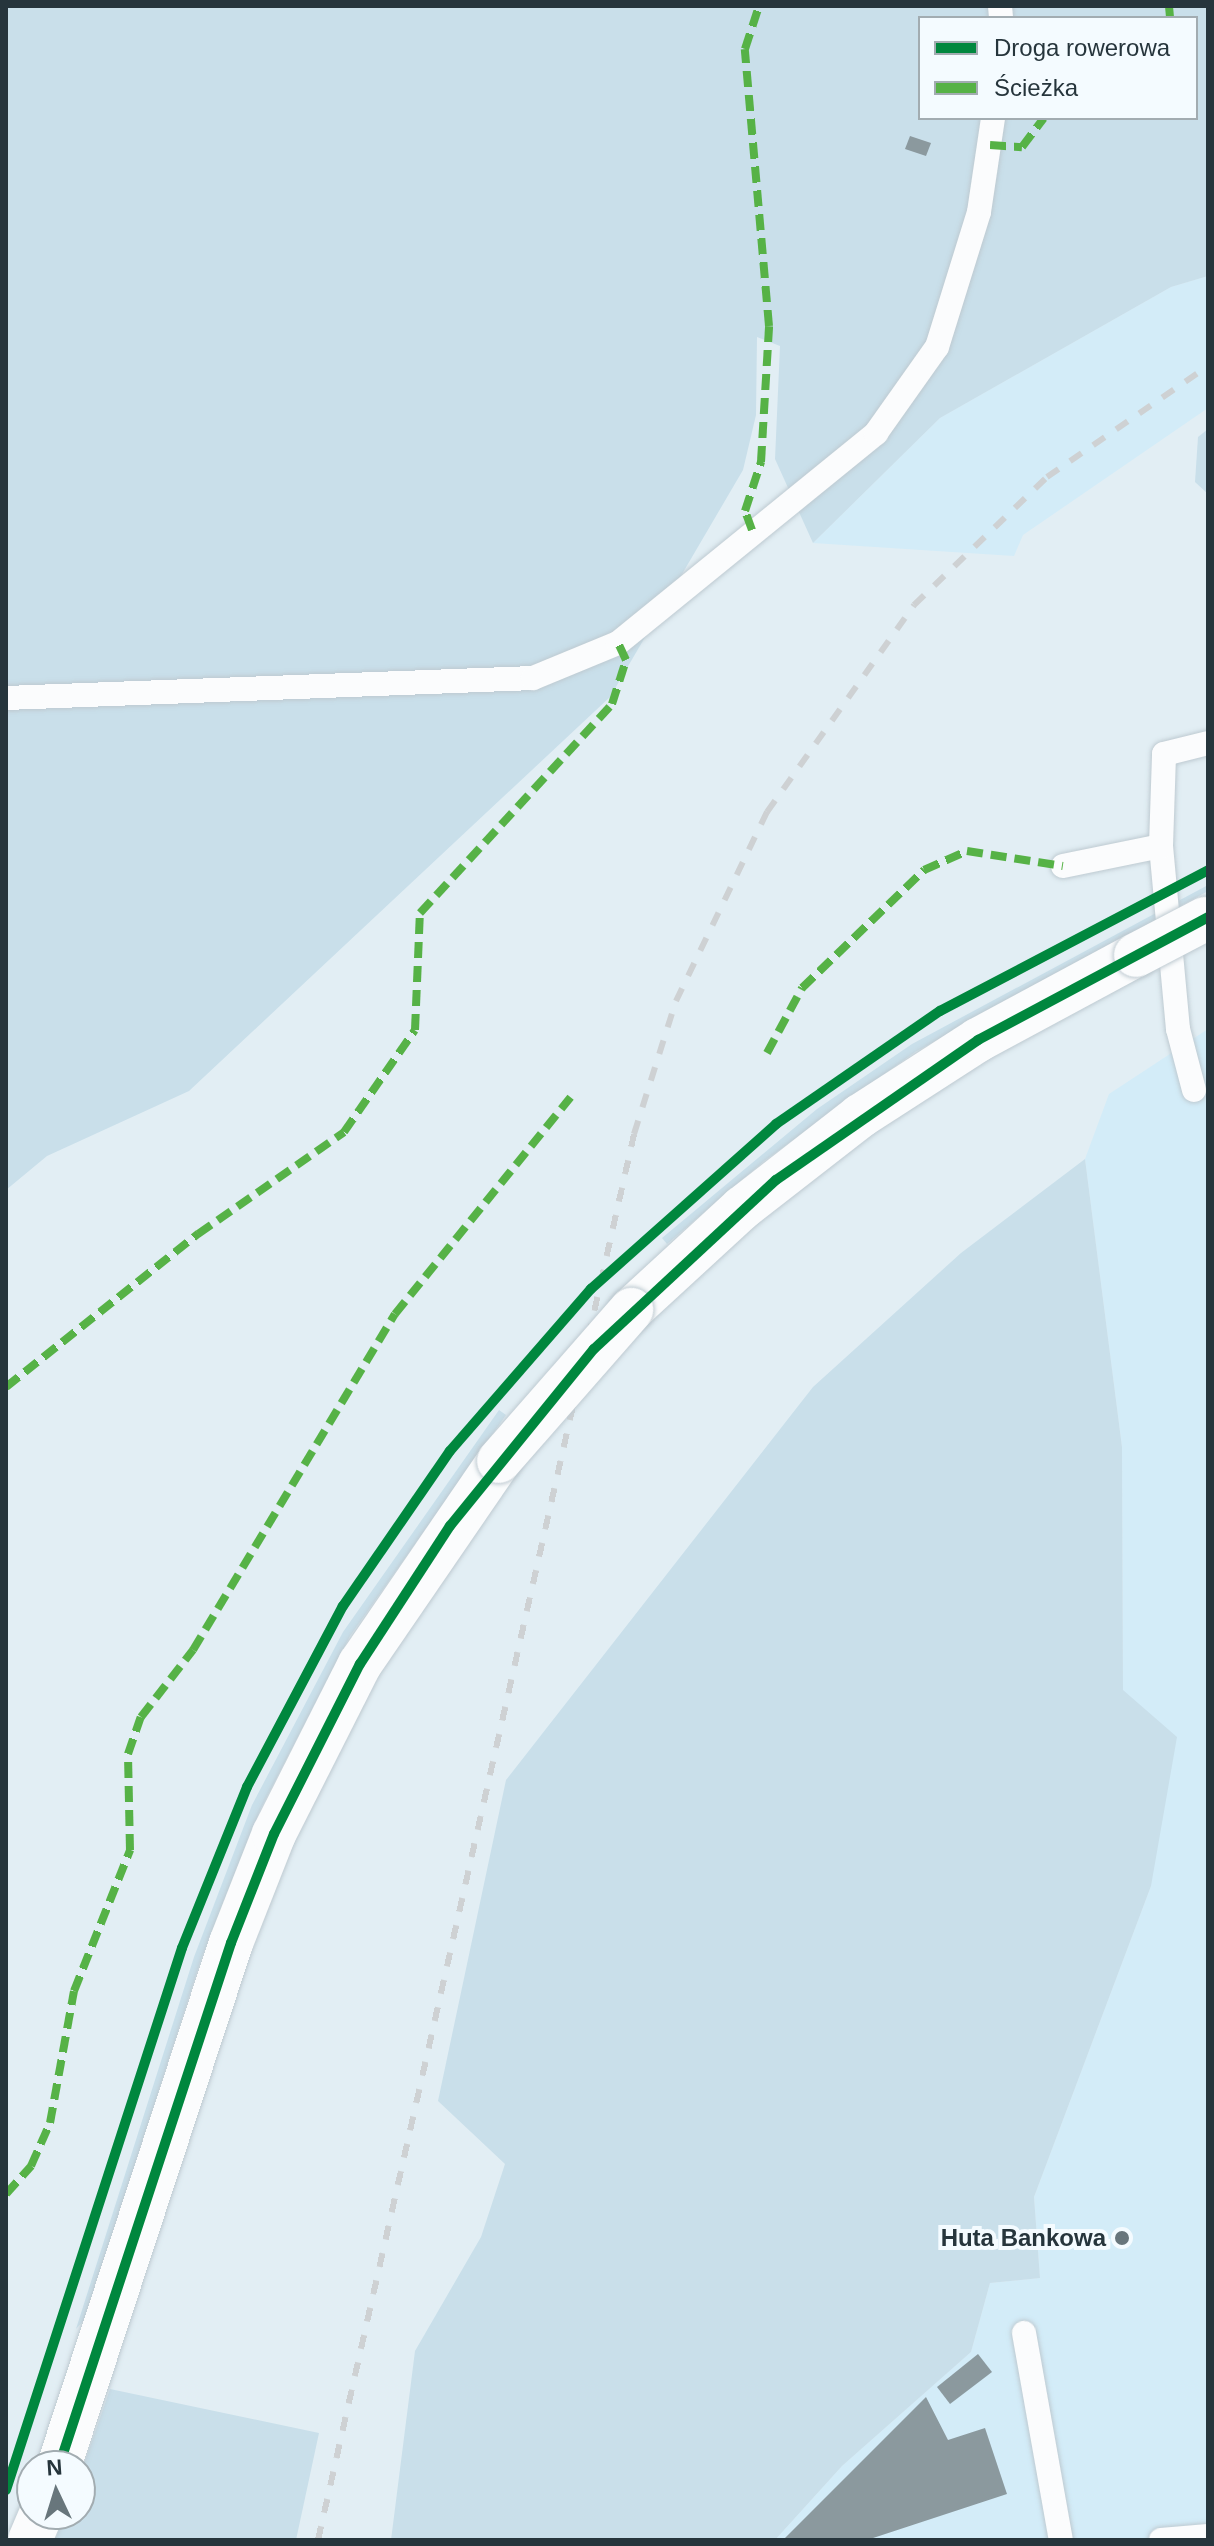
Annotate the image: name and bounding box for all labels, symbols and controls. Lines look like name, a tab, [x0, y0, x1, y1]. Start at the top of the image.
legend	[918, 16, 1198, 120]
text: Droga rowerowa	[994, 34, 1170, 61]
text: Ścieżka	[994, 74, 1078, 101]
place label: Huta Bankowa	[941, 2224, 1106, 2252]
marker: Huta Bankowa	[1113, 2229, 1131, 2247]
north arrow	[16, 2450, 96, 2530]
text: N	[46, 2455, 63, 2481]

